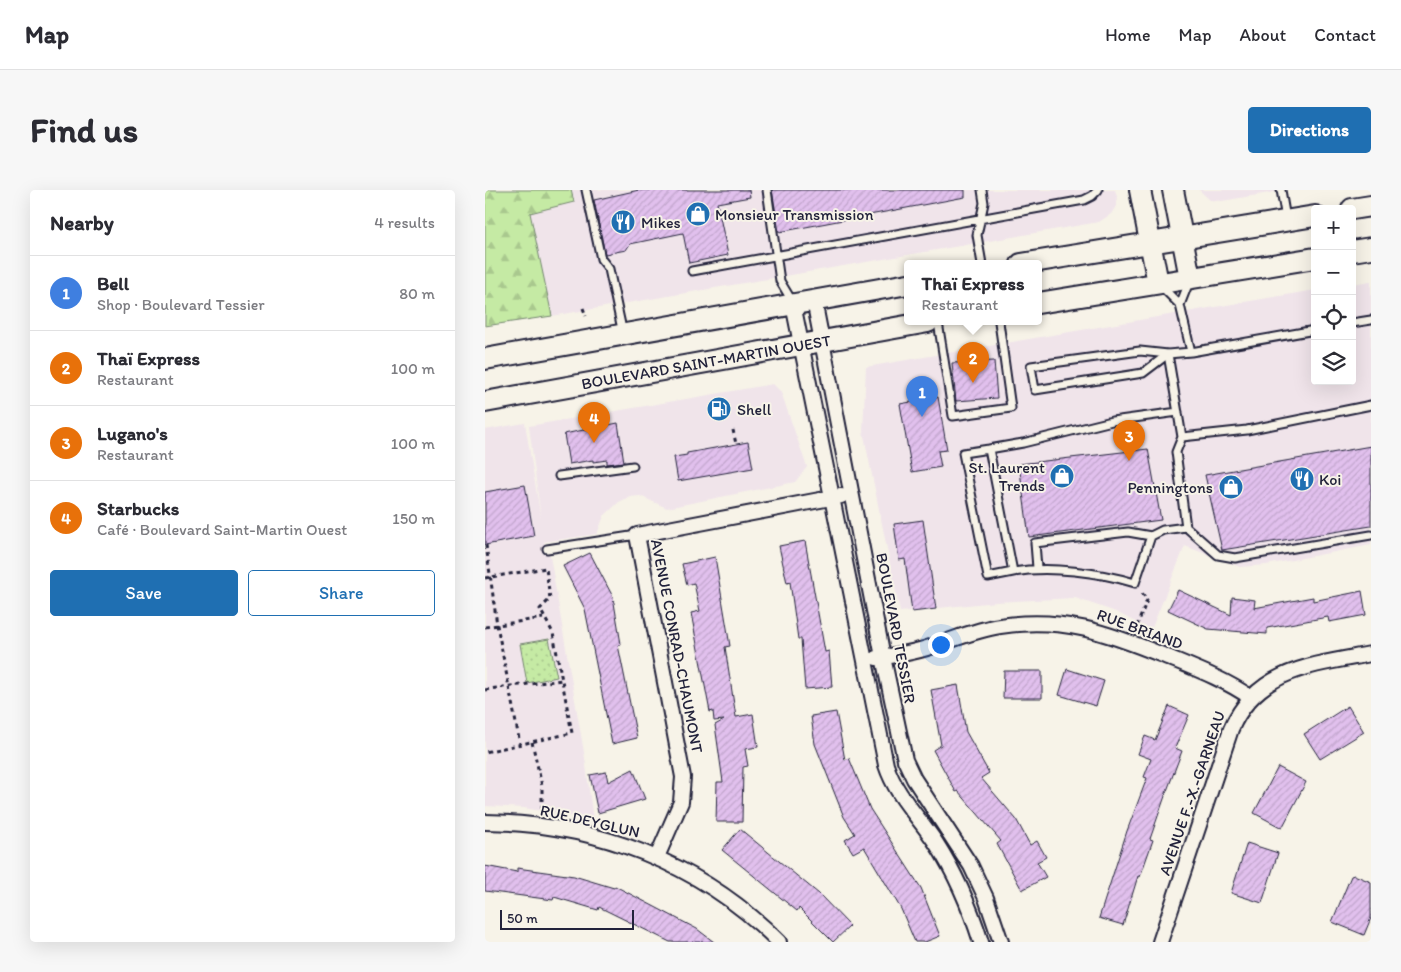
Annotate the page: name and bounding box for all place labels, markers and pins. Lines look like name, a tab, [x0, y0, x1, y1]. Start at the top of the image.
shop icon: Monsieur Transmission	[685, 201, 711, 227]
place label: Monsieur Transmission	[715, 205, 873, 224]
restaurant icon: Mikes	[610, 209, 636, 235]
place label: Mikes	[641, 213, 681, 232]
pin: 2	[957, 342, 989, 383]
pin: 1	[906, 376, 938, 417]
fuel station icon: Shell	[706, 396, 732, 422]
place label: Shell	[737, 400, 772, 419]
pin: 4	[578, 402, 610, 443]
pin: 3	[1113, 420, 1145, 461]
place label: St. Laurent Trends	[968, 458, 1045, 495]
shop icon: St. Laurent Trends	[1049, 463, 1075, 489]
restaurant icon: Koi	[1289, 466, 1315, 492]
place label: Koi	[1319, 470, 1341, 489]
shop icon: Penningtons	[1218, 474, 1244, 500]
place label: Penningtons	[1127, 478, 1213, 497]

